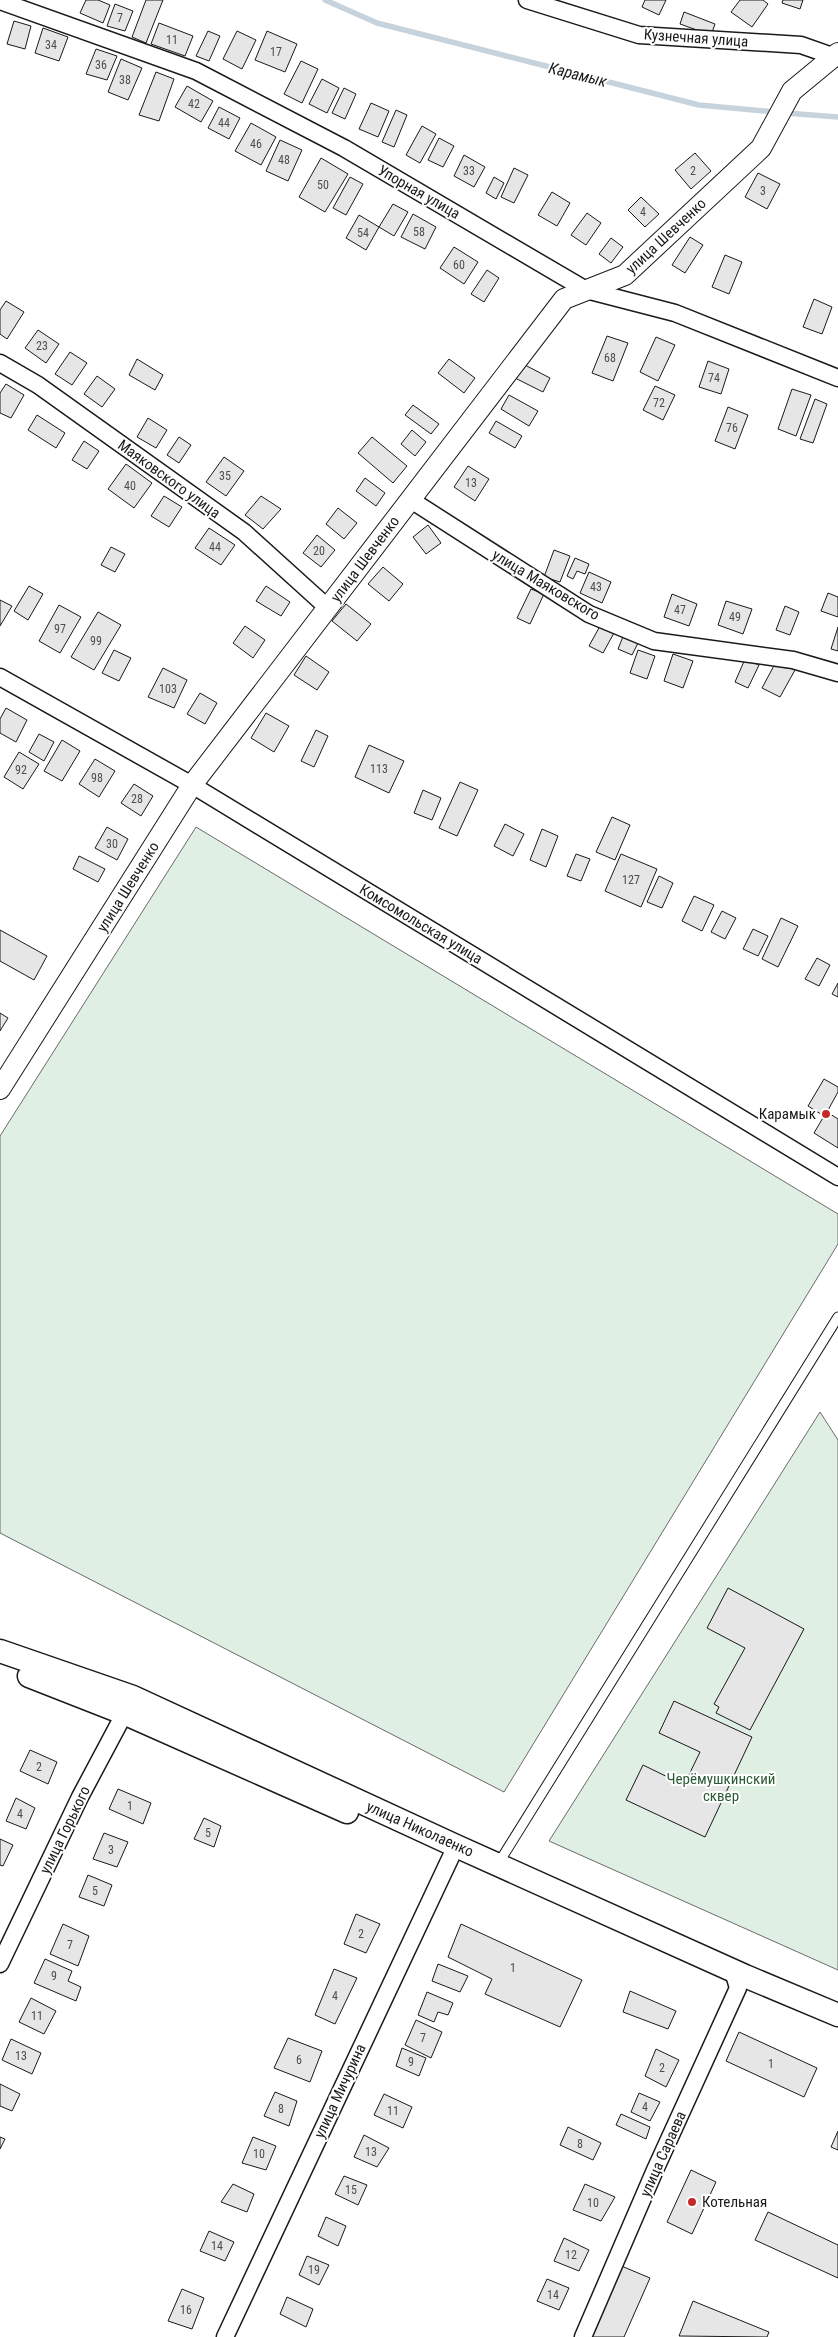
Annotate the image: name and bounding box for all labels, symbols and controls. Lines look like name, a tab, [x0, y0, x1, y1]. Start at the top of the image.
house number: 7	[117, 11, 123, 25]
street label: Кузнечная улица	[643, 25, 749, 51]
house number: 11	[166, 33, 178, 47]
house number: 34	[45, 38, 57, 52]
house number: 17	[270, 45, 282, 59]
house number: 36	[95, 58, 107, 72]
water label: Карамык	[547, 58, 609, 91]
house number: 38	[119, 73, 131, 87]
house number: 42	[188, 97, 200, 111]
house number: 44	[218, 116, 230, 130]
house number: 46	[250, 137, 262, 151]
house number: 48	[278, 153, 290, 167]
street label: Упорная улица	[375, 161, 463, 223]
house number: 33	[463, 164, 475, 178]
house number: 2	[690, 164, 696, 178]
house number: 50	[317, 178, 329, 192]
house number: 3	[760, 184, 766, 198]
street label: улица Шевченко	[622, 194, 710, 278]
house number: 4	[640, 205, 646, 219]
house number: 58	[413, 225, 425, 239]
house number: 54	[357, 226, 369, 240]
house number: 60	[453, 258, 465, 272]
house number: 23	[36, 339, 48, 353]
house number: 68	[604, 351, 616, 365]
house number: 74	[708, 371, 720, 385]
house number: 72	[653, 396, 665, 410]
house number: 76	[726, 421, 738, 435]
street label: Маяковского улица	[114, 436, 224, 522]
house number: 35	[219, 469, 231, 483]
house number: 13	[465, 476, 477, 490]
house number: 40	[124, 479, 136, 493]
street label: улица Шевченко	[327, 512, 403, 606]
house number: 44	[209, 540, 221, 554]
house number: 20	[313, 544, 325, 558]
street label: улица Маяковского	[489, 546, 603, 624]
house number: 43	[590, 580, 602, 594]
house number: 47	[674, 603, 686, 617]
house number: 49	[729, 610, 741, 624]
house number: 97	[54, 622, 66, 636]
house number: 99	[90, 634, 102, 648]
house number: 103	[159, 682, 177, 696]
house number: 113	[370, 762, 388, 776]
house number: 92	[15, 763, 27, 777]
house number: 98	[91, 771, 103, 785]
house number: 28	[131, 792, 143, 806]
house number: 30	[106, 837, 118, 851]
street label: улица Шевченко	[93, 839, 163, 935]
house number: 127	[622, 873, 640, 887]
street label: Комсомольская улица	[356, 880, 486, 968]
place label: Карамык	[759, 1105, 816, 1123]
marker: Карамык	[820, 1108, 832, 1120]
house number: 2	[36, 1760, 42, 1774]
park label: Черёмушкинский сквер	[667, 1770, 775, 1805]
street label: улица Горького	[36, 1783, 94, 1877]
street label: улица Николаенко	[364, 1797, 476, 1861]
house number: 1	[127, 1799, 133, 1813]
house number: 4	[17, 1807, 23, 1821]
house number: 5	[205, 1826, 211, 1840]
house number: 3	[108, 1843, 114, 1857]
house number: 5	[92, 1884, 98, 1898]
house number: 2	[358, 1927, 364, 1941]
house number: 7	[67, 1938, 73, 1952]
house number: 1	[510, 1961, 516, 1975]
house number: 9	[51, 1969, 57, 1983]
house number: 4	[332, 1989, 338, 2003]
house number: 11	[31, 2009, 43, 2023]
house number: 7	[420, 2031, 426, 2045]
street label: улица Мичурина	[310, 2041, 370, 2141]
house number: 13	[15, 2049, 27, 2063]
house number: 6	[296, 2053, 302, 2067]
house number: 9	[408, 2055, 414, 2069]
house number: 1	[768, 2057, 774, 2071]
house number: 2	[659, 2061, 665, 2075]
house number: 4	[642, 2100, 648, 2114]
house number: 8	[278, 2102, 284, 2116]
house number: 11	[387, 2104, 399, 2118]
street label: улица Сараева	[636, 2108, 690, 2200]
house number: 8	[577, 2137, 583, 2151]
house number: 13	[365, 2145, 377, 2159]
house number: 10	[253, 2147, 265, 2161]
house number: 15	[345, 2183, 357, 2197]
place label: Котельная	[702, 2193, 767, 2211]
house number: 10	[587, 2196, 599, 2210]
marker: Котельная	[686, 2196, 698, 2208]
house number: 14	[211, 2239, 223, 2253]
house number: 12	[565, 2248, 577, 2262]
house number: 19	[308, 2263, 320, 2277]
house number: 14	[547, 2288, 559, 2302]
house number: 16	[180, 2303, 192, 2317]

